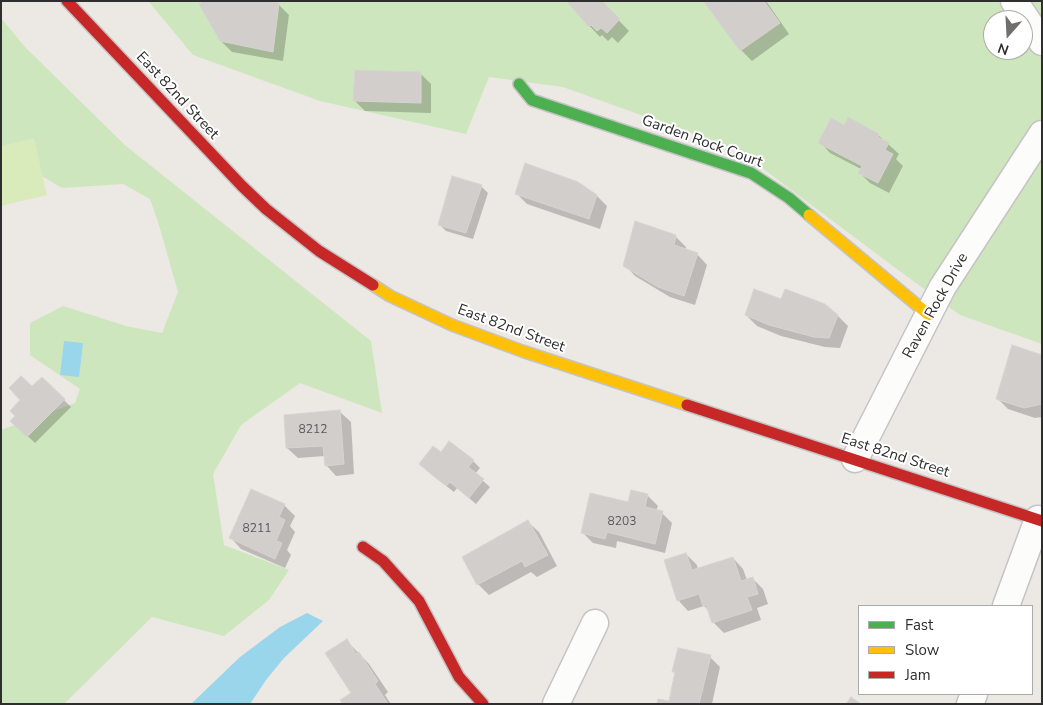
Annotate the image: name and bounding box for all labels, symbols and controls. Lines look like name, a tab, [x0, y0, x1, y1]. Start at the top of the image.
north arrow	[983, 10, 1033, 60]
text: N	[995, 38, 1011, 59]
street label: East 82nd Street	[132, 49, 222, 143]
street label: Garden Rock Court	[639, 112, 765, 172]
street label: Raven Rock Drive	[900, 250, 972, 362]
street label: East 82nd Street	[455, 301, 567, 357]
house number: 8212	[299, 423, 327, 437]
street label: East 82nd Street	[839, 430, 951, 482]
house number: 8203	[608, 515, 636, 529]
house number: 8211	[243, 522, 271, 536]
legend	[858, 605, 1033, 695]
text: Fast	[905, 615, 933, 635]
text: Slow	[905, 640, 939, 660]
text: Jam	[905, 665, 931, 685]

